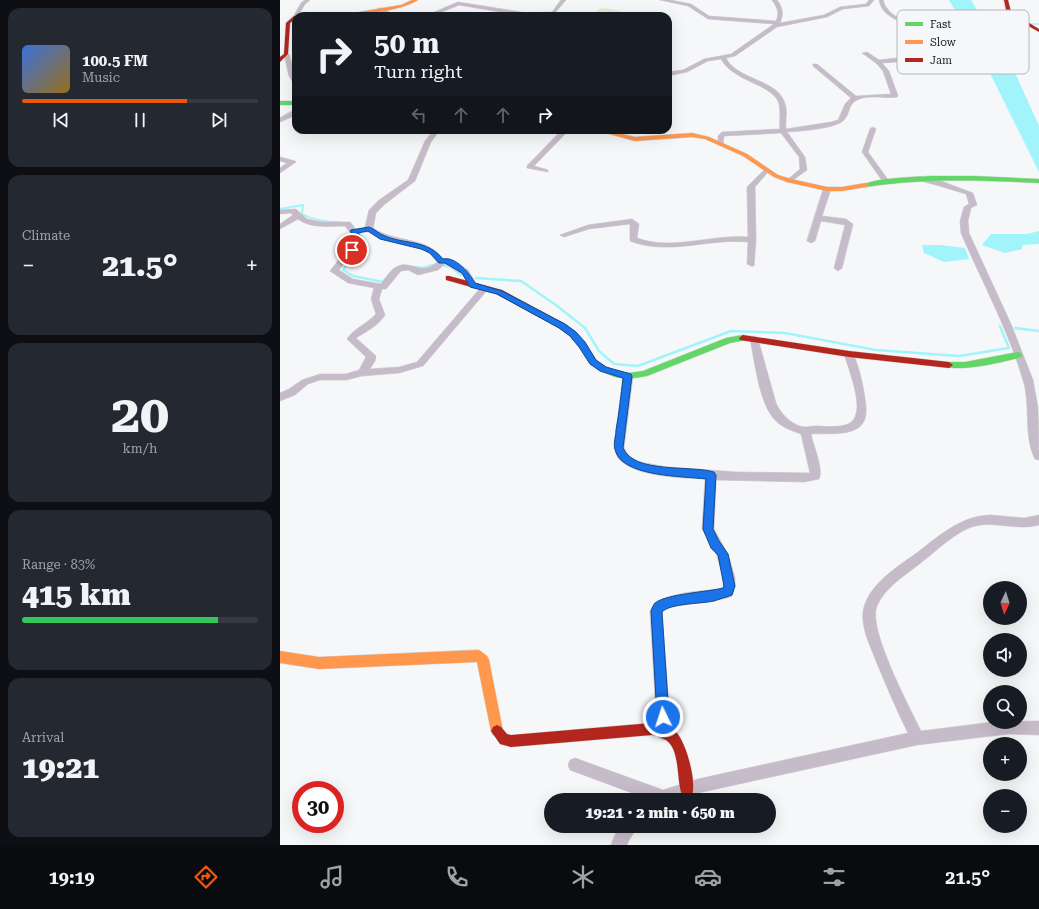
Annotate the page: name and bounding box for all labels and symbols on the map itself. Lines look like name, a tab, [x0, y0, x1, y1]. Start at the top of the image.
legend	[897, 10, 1029, 74]
text: Fast	[930, 18, 951, 31]
text: Slow	[930, 36, 957, 49]
text: Jam	[930, 54, 952, 67]
pin	[335, 233, 369, 267]
north arrow	[983, 581, 1027, 625]
position arrow	[642, 696, 684, 738]
speed limit sign: 30	[292, 781, 344, 833]

